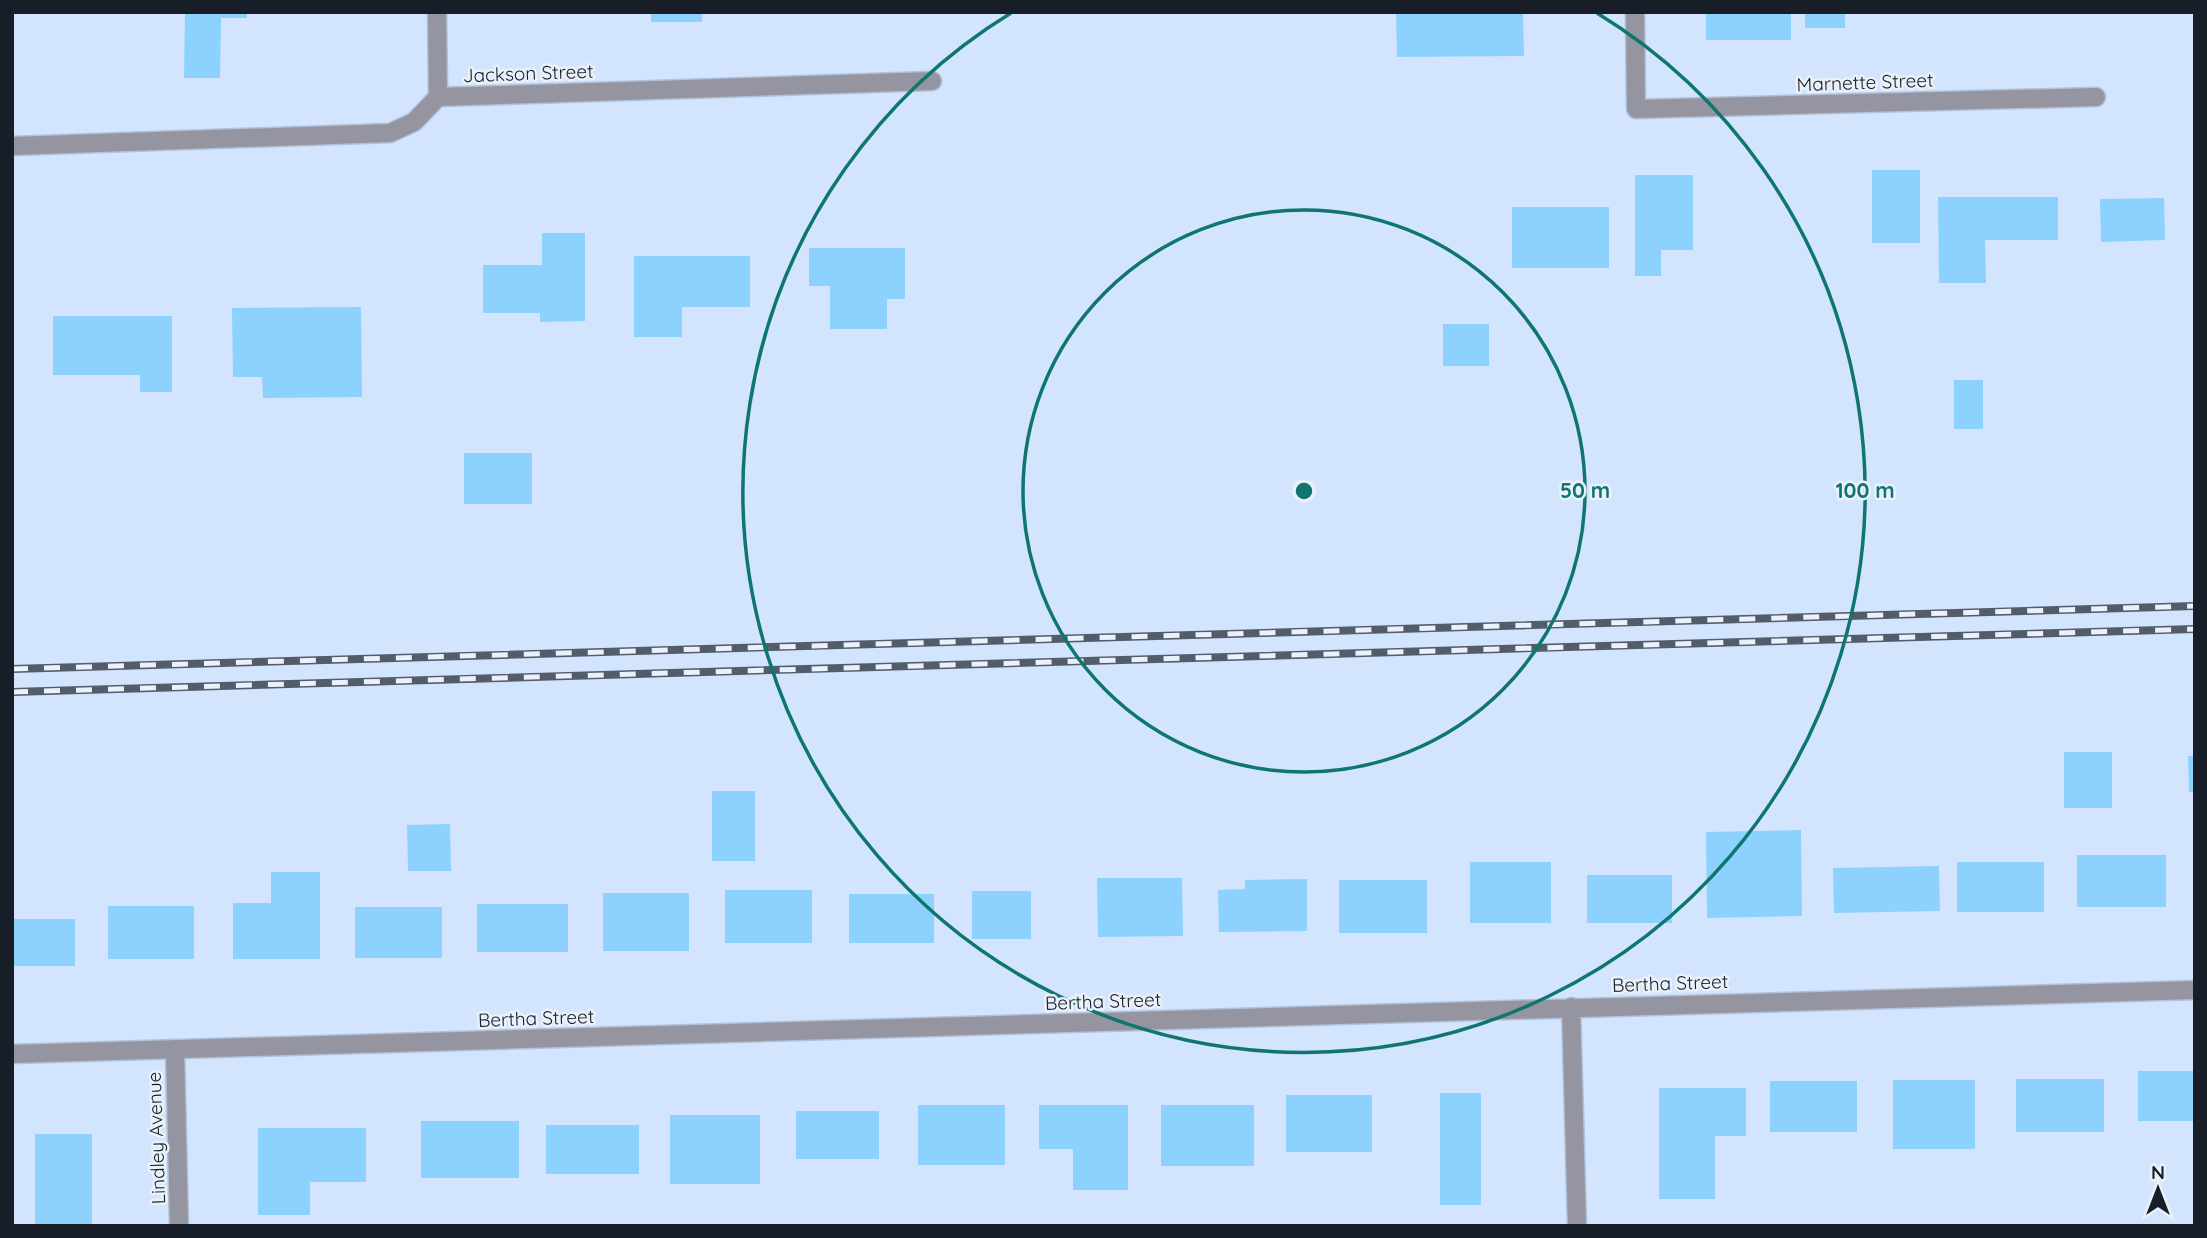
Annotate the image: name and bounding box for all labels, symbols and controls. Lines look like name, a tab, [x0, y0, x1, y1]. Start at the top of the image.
street label: Jackson Street	[462, 59, 594, 87]
street label: Marnette Street	[1796, 68, 1934, 96]
text: 50 m	[1560, 477, 1610, 503]
text: 100 m	[1835, 477, 1895, 503]
centre of rings	[1292, 479, 1316, 503]
street label: Bertha Street	[1611, 969, 1729, 997]
street label: Bertha Street	[1044, 987, 1162, 1015]
street label: Bertha Street	[477, 1004, 595, 1032]
street label: Lindley Avenue	[142, 1071, 170, 1205]
north arrow	[2123, 1154, 2193, 1224]
text: N	[2151, 1160, 2165, 1184]

